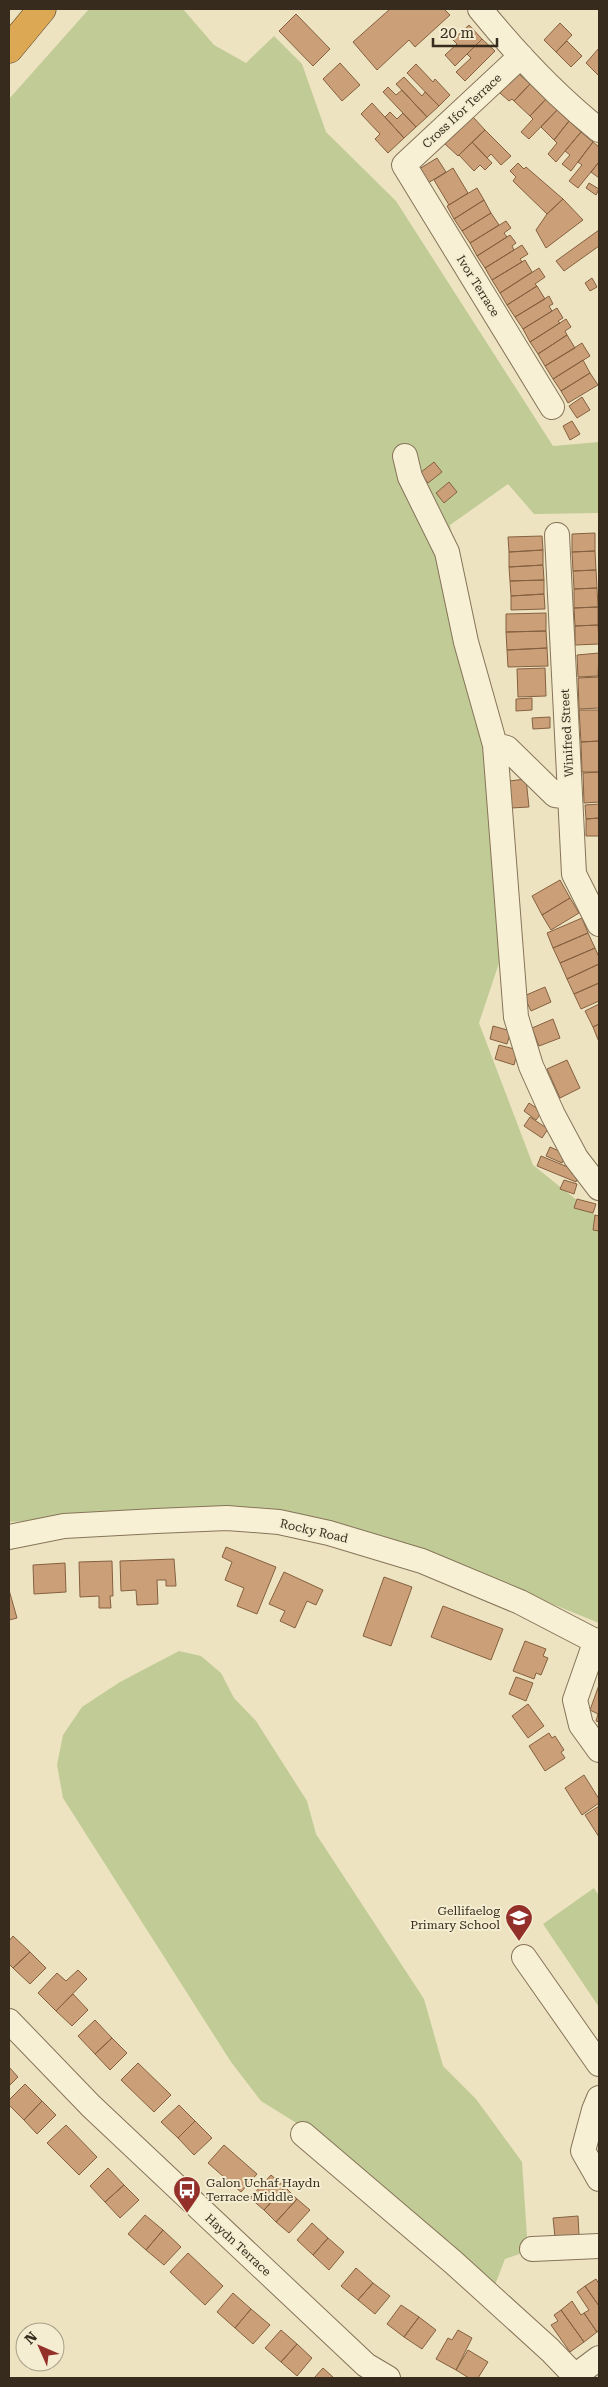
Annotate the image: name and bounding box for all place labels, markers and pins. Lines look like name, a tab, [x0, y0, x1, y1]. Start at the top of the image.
school or university icon: Gellifaelog Primary School	[504, 1903, 534, 1942]
place label: Gellifaelog Primary School	[410, 1904, 500, 1932]
bus stop icon: Galon Uchaf Haydn Terrace Middle	[172, 2175, 202, 2214]
place label: Galon Uchaf Haydn Terrace Middle	[206, 2176, 320, 2204]

